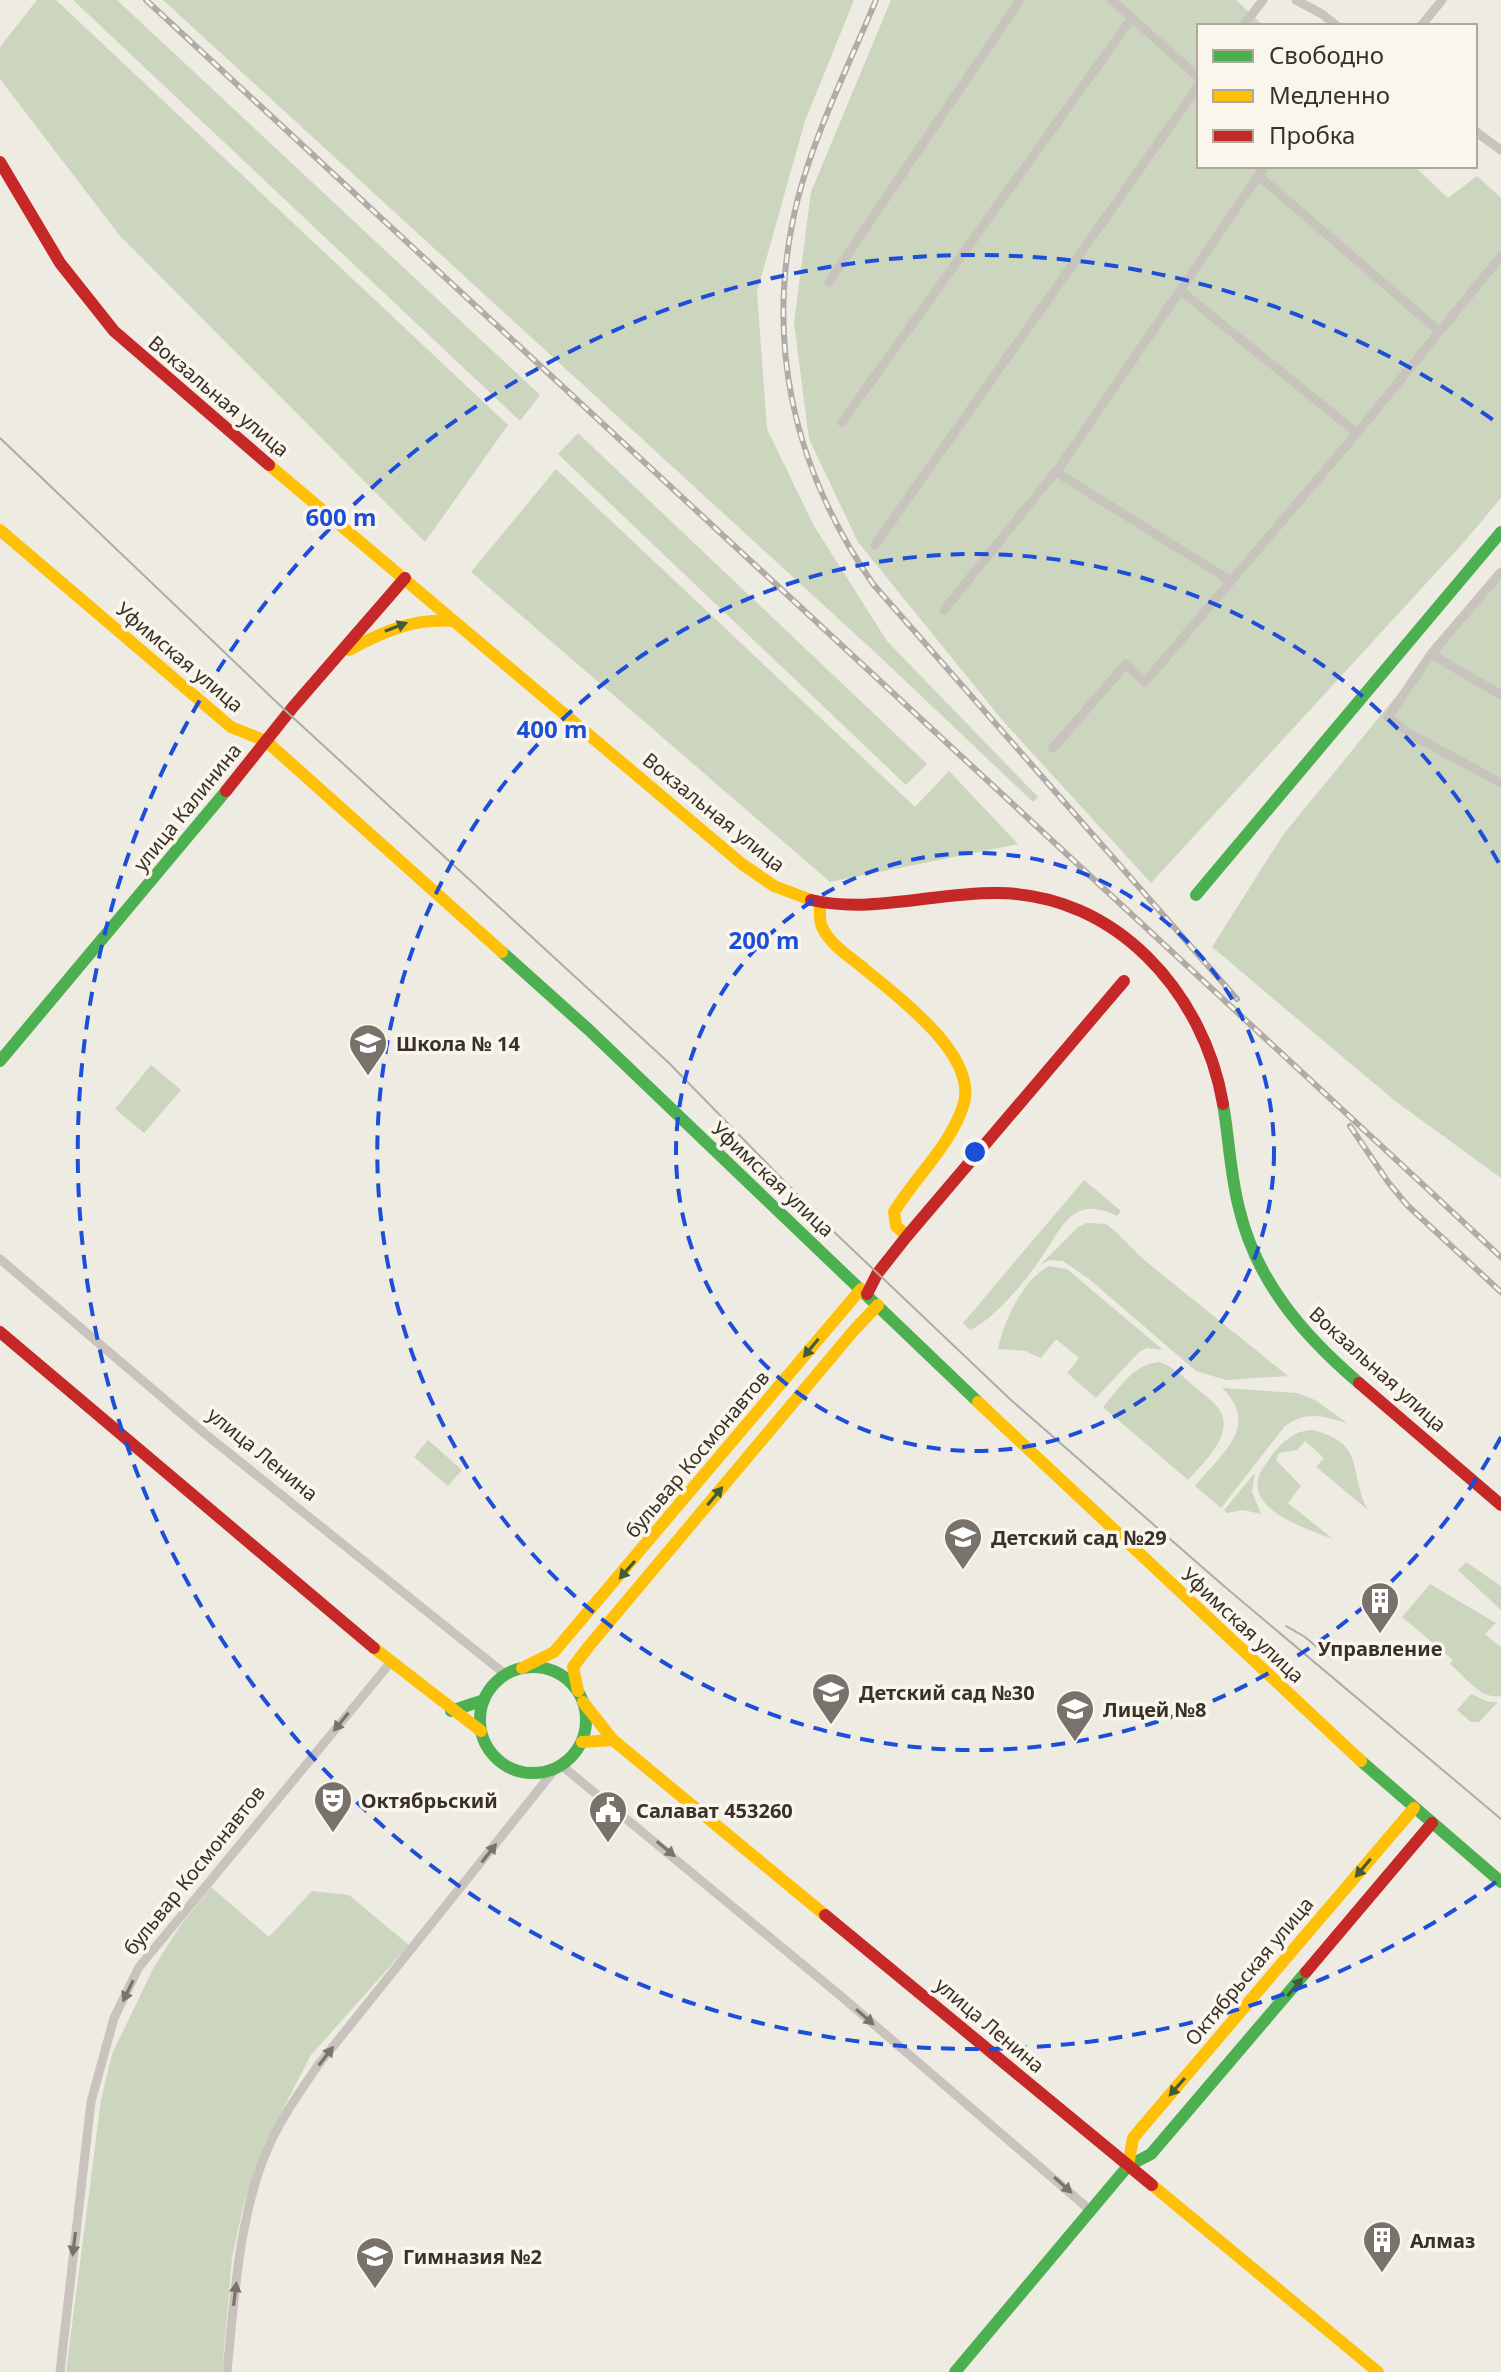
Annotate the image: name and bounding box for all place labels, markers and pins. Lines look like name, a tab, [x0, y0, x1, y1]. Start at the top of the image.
school or university icon: Школа № 14	[347, 1022, 389, 1077]
place label: Школа № 14	[396, 1030, 520, 1057]
centre of rings	[961, 1138, 989, 1166]
school or university icon: Детский сад №29	[942, 1516, 984, 1571]
place label: Детский сад №29	[991, 1524, 1167, 1551]
building icon: Управление	[1359, 1580, 1401, 1635]
place label: Управление	[1318, 1635, 1442, 1662]
school or university icon: Детский сад №30	[810, 1671, 852, 1726]
place label: Детский сад №30	[859, 1679, 1035, 1706]
school or university icon: Лицей №8	[1054, 1688, 1096, 1743]
place label: Лицей №8	[1103, 1696, 1207, 1723]
theatre icon: Октябрьский	[312, 1779, 354, 1834]
place label: Октябрьский	[361, 1787, 498, 1814]
public building icon: Салават 453260	[587, 1789, 629, 1844]
place label: Салават 453260	[636, 1797, 793, 1824]
building icon: Алмаз	[1361, 2219, 1403, 2274]
place label: Алмаз	[1410, 2227, 1475, 2254]
school or university icon: Гимназия №2	[354, 2235, 396, 2290]
place label: Гимназия №2	[403, 2243, 542, 2270]

